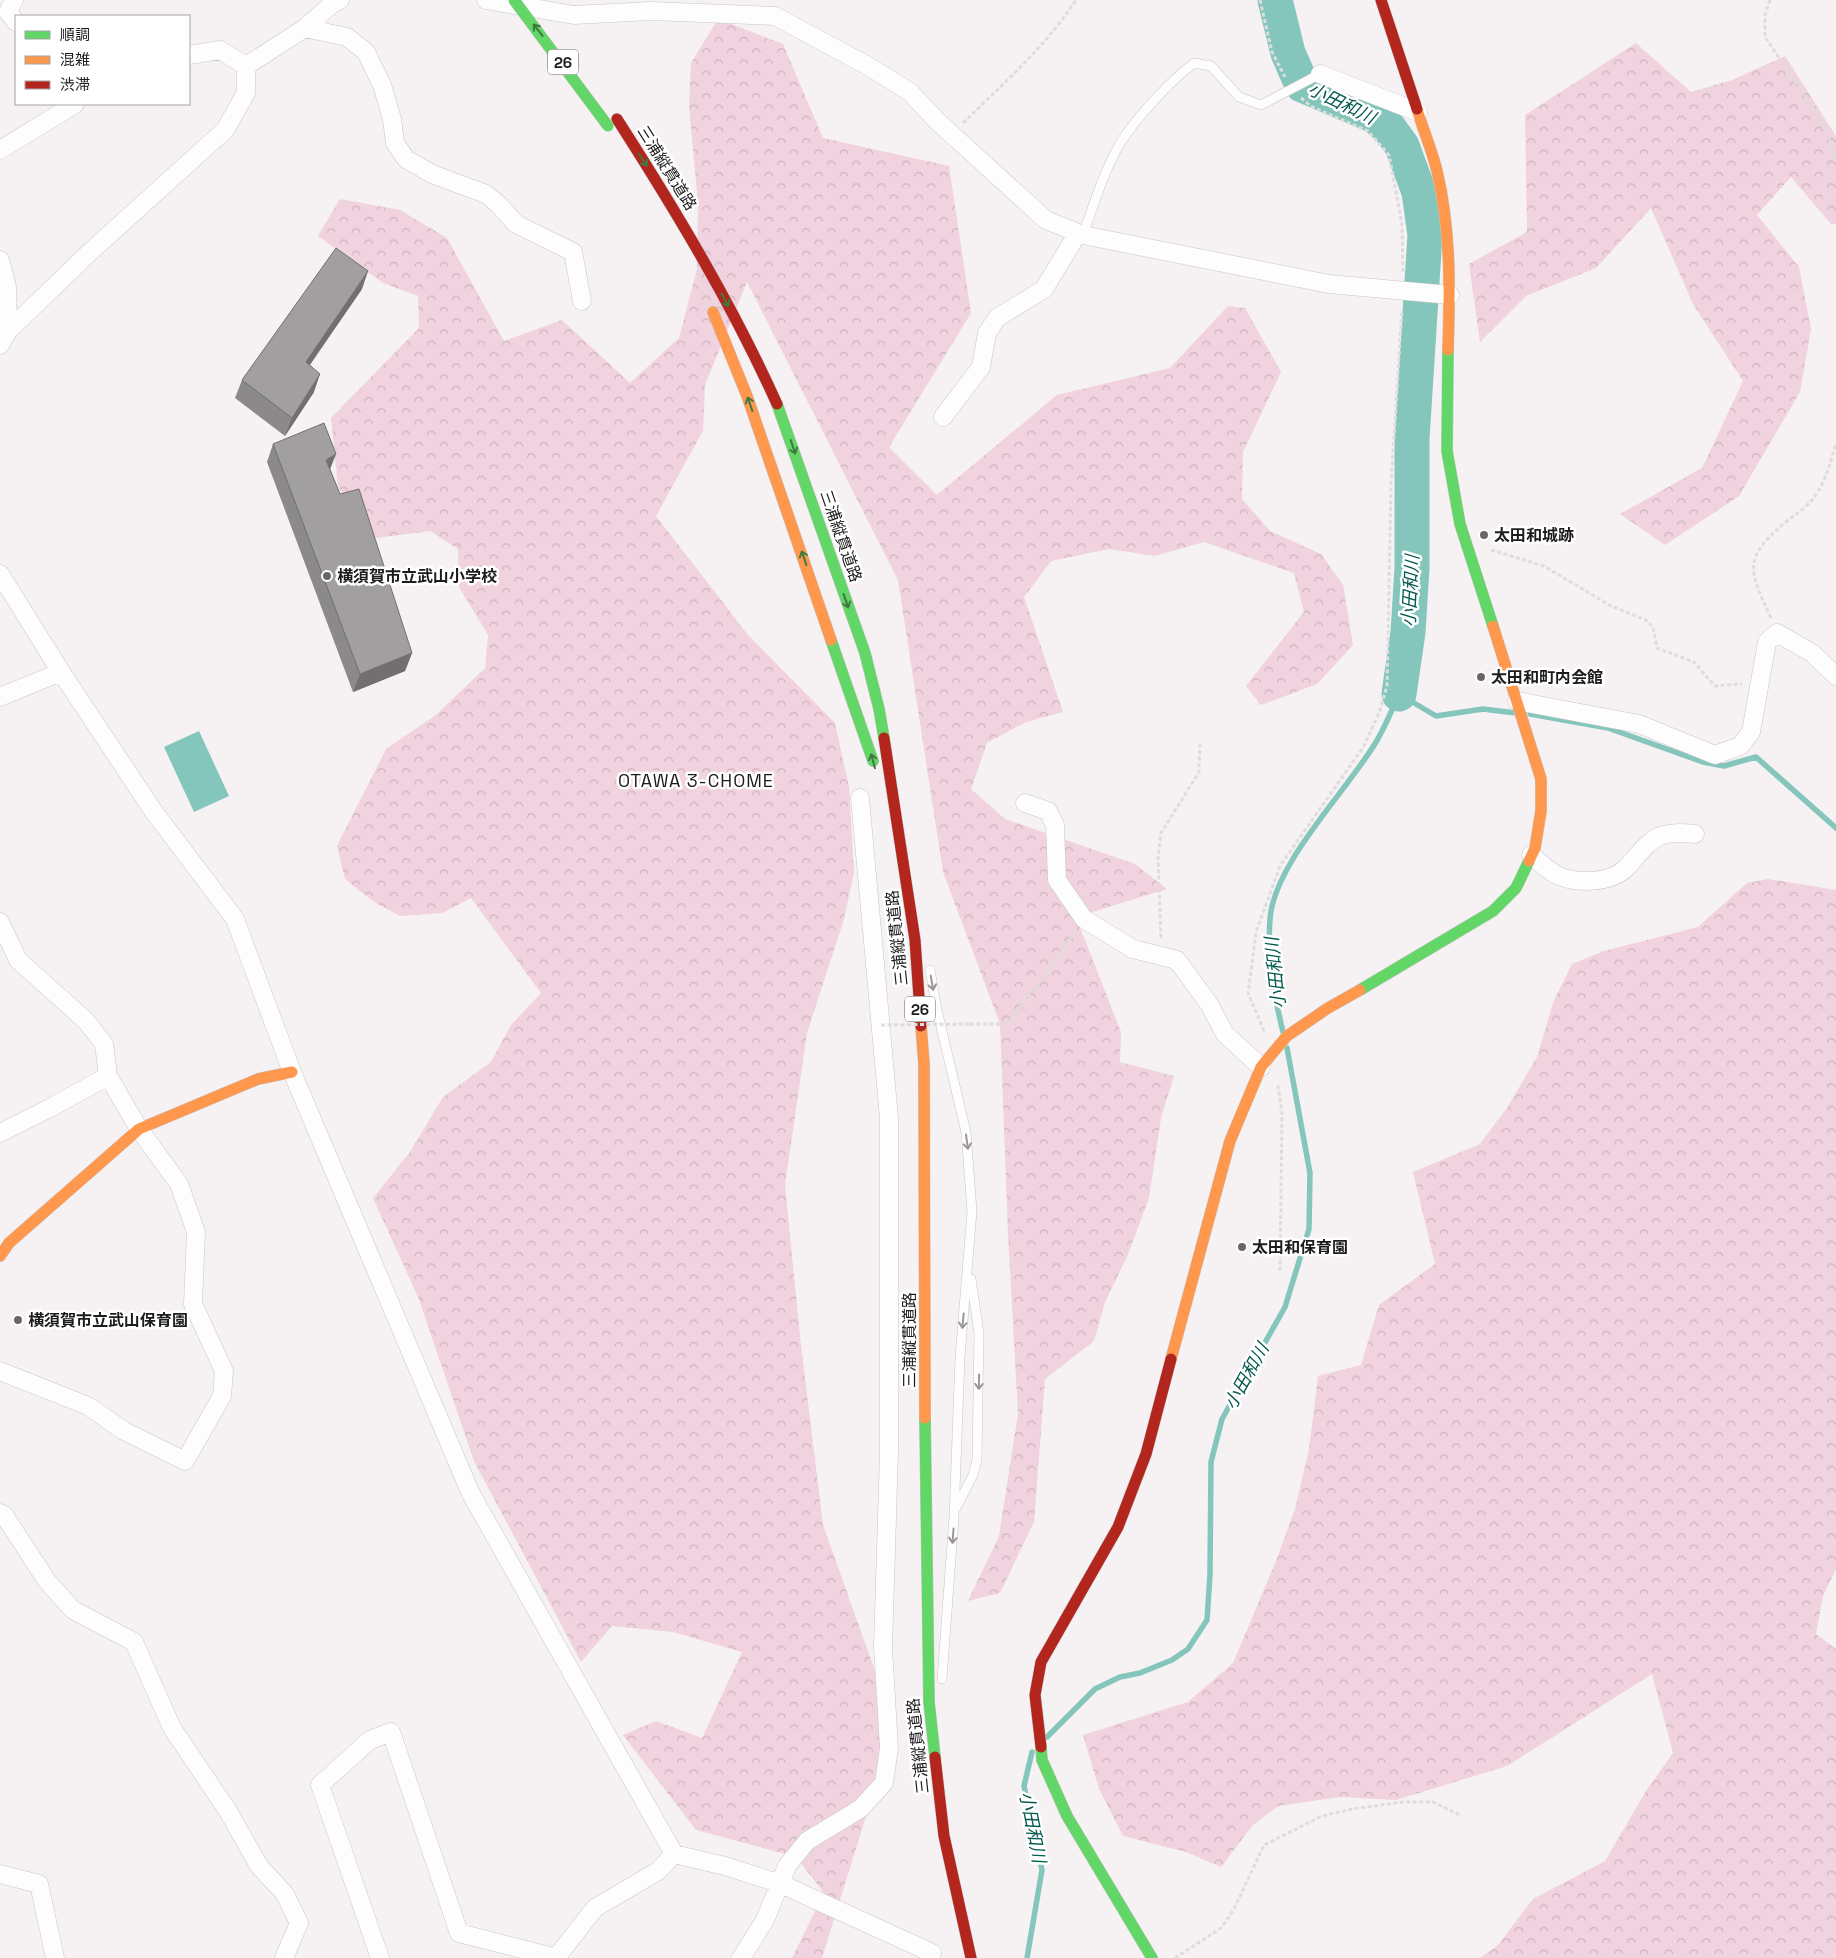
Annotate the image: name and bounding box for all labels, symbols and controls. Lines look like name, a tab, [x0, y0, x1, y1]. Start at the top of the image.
legend	[15, 15, 190, 105]
one-way arrow	[533, 23, 543, 37]
text: 順調	[60, 25, 90, 44]
text: 混雑	[60, 50, 90, 69]
road number: 26	[548, 50, 578, 74]
text: 渋滞	[60, 75, 90, 94]
water label: 小田和川	[1305, 77, 1381, 130]
street label: 三浦縦貫道路	[633, 122, 701, 214]
one-way arrow	[638, 153, 648, 167]
one-way arrow	[720, 293, 730, 308]
one-way arrow	[745, 397, 754, 413]
one-way arrow	[789, 439, 798, 455]
street label: 三浦縦貫道路	[815, 487, 867, 585]
place label: 太田和城跡	[1494, 525, 1574, 546]
marker: 太田和城跡	[1478, 529, 1490, 541]
one-way arrow	[798, 550, 808, 566]
water label: 小田和川	[1397, 552, 1423, 628]
place label: 横須賀市立武山小学校	[337, 566, 497, 587]
marker: 横須賀市立武山小学校	[321, 570, 333, 582]
one-way arrow	[842, 593, 852, 609]
place label: 太田和町内会館	[1491, 667, 1603, 688]
marker: 太田和町内会館	[1475, 671, 1487, 683]
one-way arrow	[867, 754, 877, 770]
district label: OTAWA 3-CHOME	[618, 769, 774, 792]
street label: 三浦縦貫道路	[882, 889, 912, 987]
water label: 小田和川	[1260, 934, 1290, 1010]
one-way arrow	[928, 975, 938, 991]
road number: 26	[905, 996, 935, 1022]
one-way arrow	[962, 1134, 972, 1150]
place label: 太田和保育園	[1252, 1237, 1348, 1258]
marker: 太田和保育園	[1236, 1241, 1248, 1253]
street label: 三浦縦貫道路	[899, 1292, 920, 1388]
place label: 横須賀市立武山保育園	[28, 1310, 188, 1331]
one-way arrow	[958, 1313, 968, 1329]
marker: 横須賀市立武山保育園	[12, 1314, 24, 1326]
water label: 小田和川	[1218, 1337, 1274, 1413]
one-way arrow	[974, 1374, 984, 1390]
one-way arrow	[948, 1528, 957, 1544]
street label: 三浦縦貫道路	[903, 1697, 933, 1795]
water label: 小田和川	[1015, 1789, 1052, 1866]

